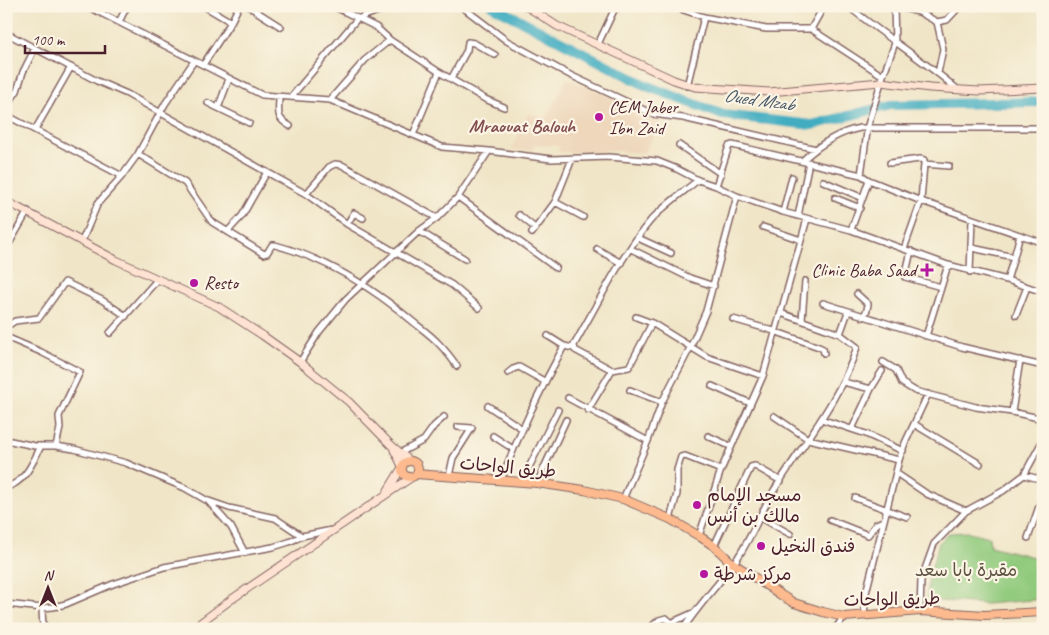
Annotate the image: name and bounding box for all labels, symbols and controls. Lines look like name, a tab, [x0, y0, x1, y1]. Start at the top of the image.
scale bar	[25, 22, 105, 54]
text: 100 m	[32, 31, 66, 50]
water label: Oued Mzab	[722, 83, 798, 117]
place label: CEM Jaber Ibn Zaid	[609, 96, 679, 139]
marker: CEM Jaber Ibn Zaid	[593, 111, 605, 123]
district label: Mraouat Balouh	[469, 114, 576, 138]
place label: Clinic Baba Saad	[811, 259, 919, 281]
marker: Clinic Baba Saad	[920, 263, 934, 277]
place label: Resto	[204, 272, 239, 294]
marker: Resto	[188, 277, 200, 289]
street label: طريق الواحات	[459, 452, 557, 482]
place label: مسجد الإمام مالك بن أنس	[707, 484, 801, 527]
marker: مسجد الإمام مالك بن أنس	[691, 499, 703, 511]
place label: فندق النخيل	[771, 535, 855, 557]
marker: فندق النخيل	[755, 540, 767, 552]
park label: مقبرة بابا سعد	[915, 559, 1017, 581]
north arrow	[22, 562, 72, 612]
place label: مركز شرطة	[714, 563, 792, 585]
text: N	[44, 567, 55, 584]
marker: مركز شرطة	[698, 568, 710, 580]
street label: طريق الواحات	[843, 587, 941, 611]

